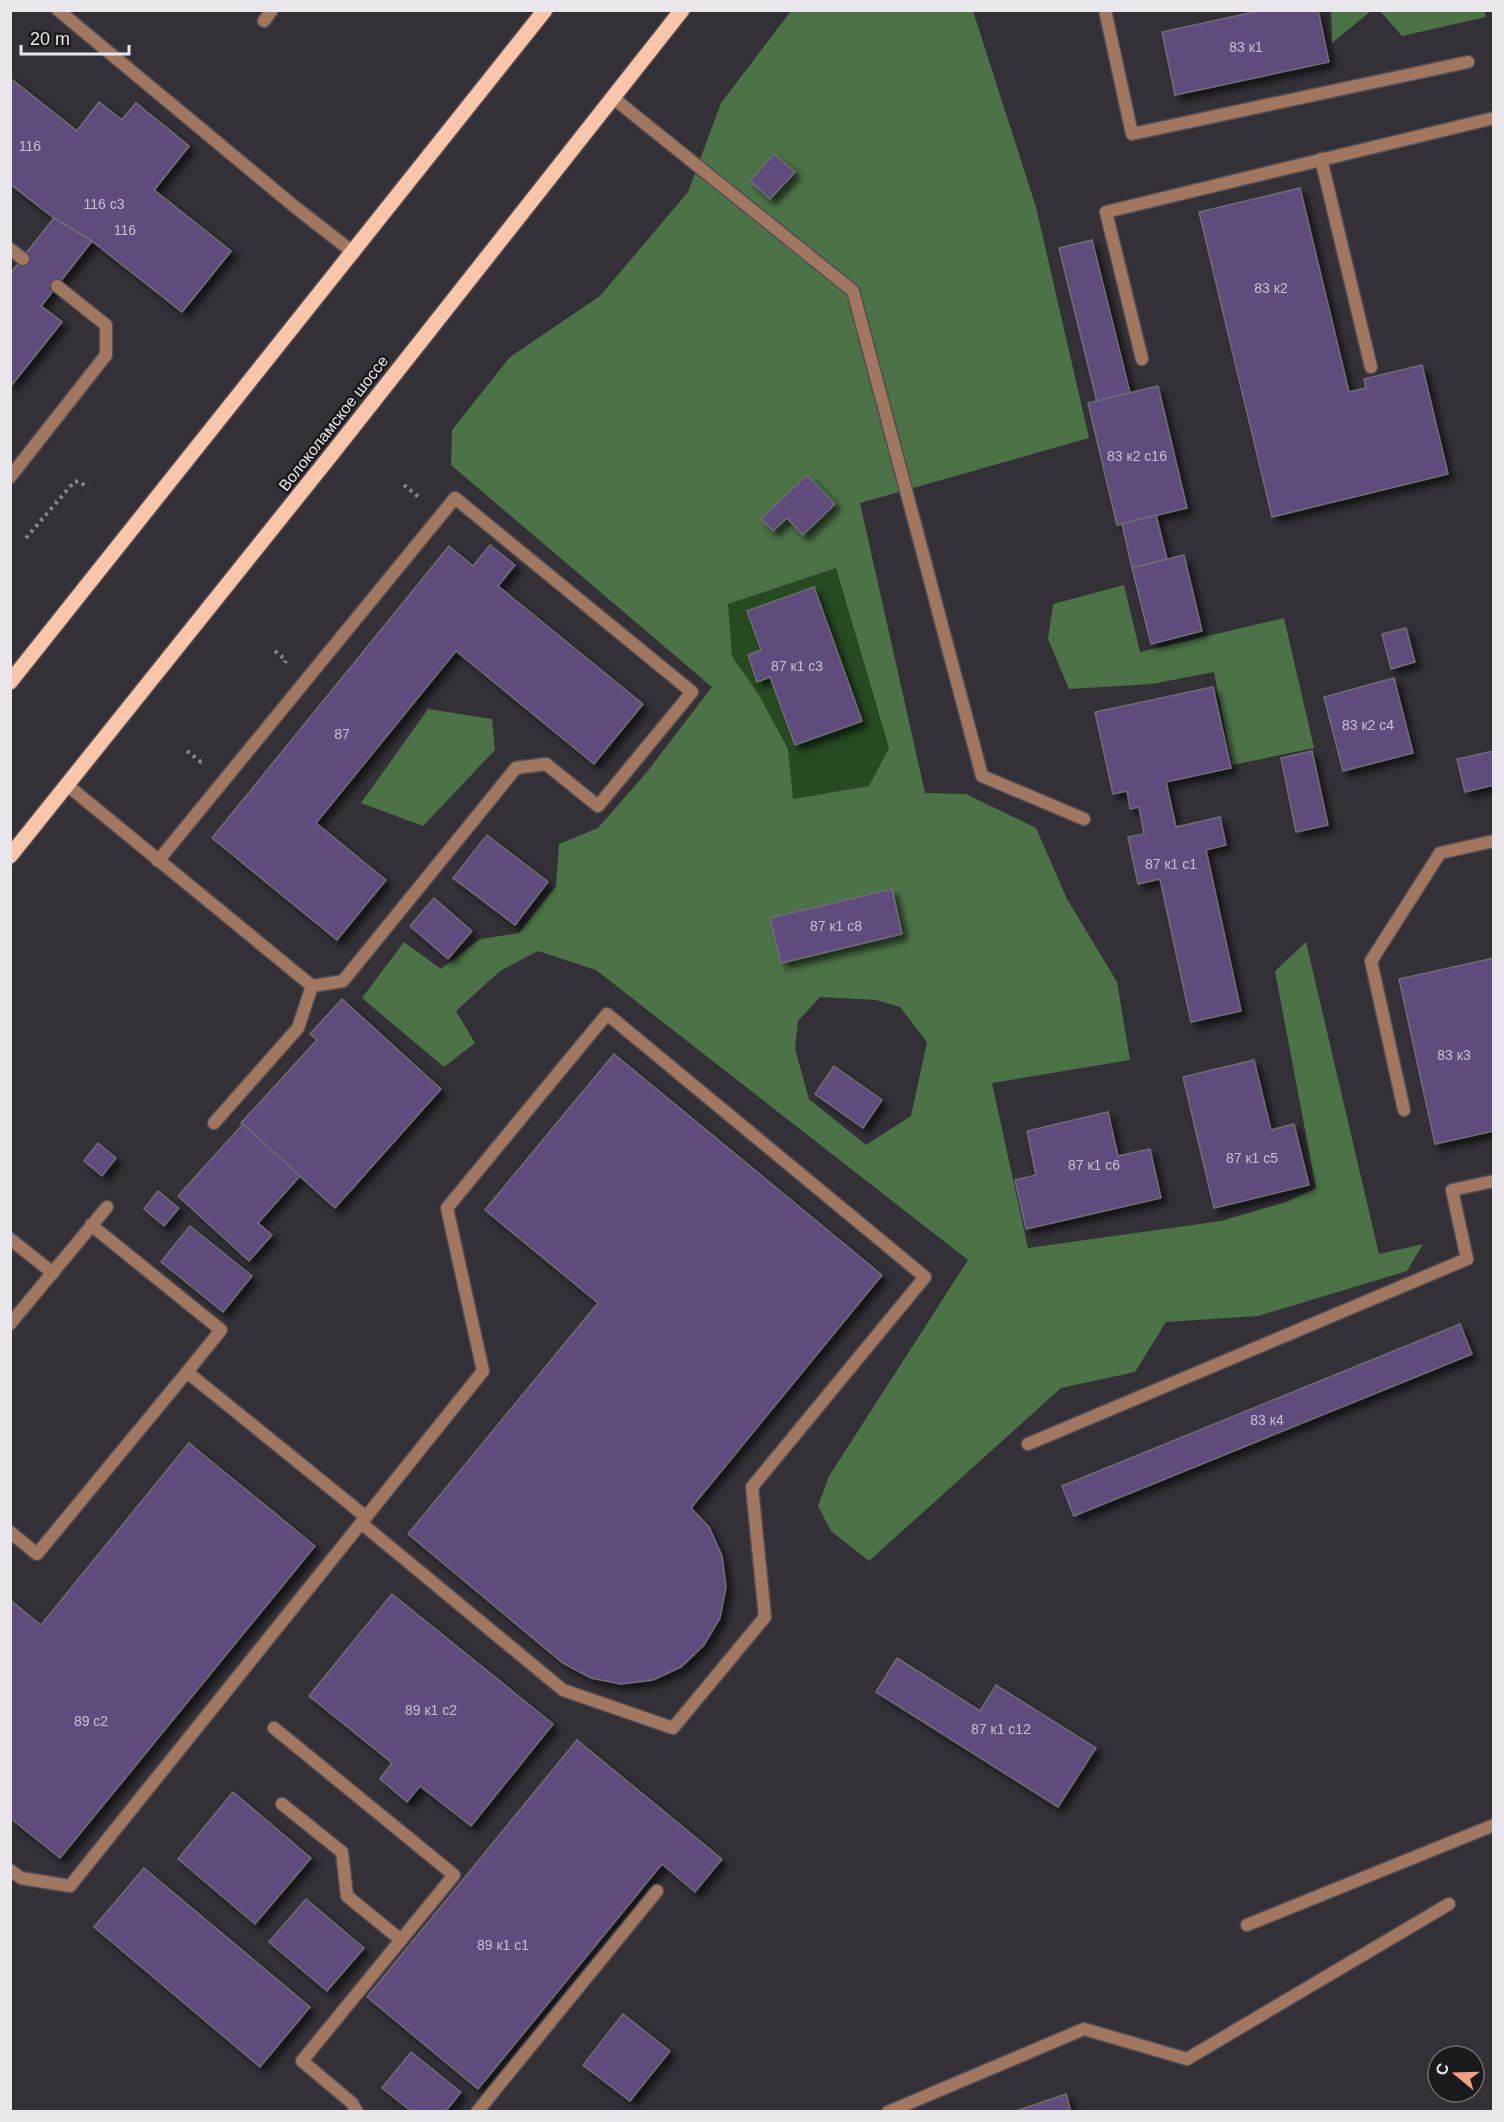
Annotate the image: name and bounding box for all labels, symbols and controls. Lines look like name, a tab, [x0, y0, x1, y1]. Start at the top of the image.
scale bar	[21, 18, 129, 56]
text: 20 m	[30, 29, 70, 49]
house number: 83 к1	[1229, 39, 1263, 55]
house number: 116	[19, 138, 41, 154]
house number: 116 с3	[84, 196, 125, 212]
house number: 116	[114, 222, 136, 238]
house number: 83 к2	[1254, 280, 1288, 296]
street label: Волоколамское шоссе	[275, 352, 391, 494]
house number: 83 к2 с16	[1107, 448, 1167, 464]
house number: 87 к1 с3	[771, 658, 823, 674]
house number: 83 к2 с4	[1342, 717, 1394, 733]
house number: 87	[334, 726, 350, 742]
house number: 87 к1 с1	[1145, 856, 1197, 872]
house number: 87 к1 с8	[810, 918, 862, 934]
house number: 83 к3	[1437, 1047, 1471, 1063]
house number: 87 к1 с5	[1226, 1150, 1278, 1166]
house number: 87 к1 с6	[1068, 1157, 1120, 1173]
house number: 83 к4	[1250, 1412, 1284, 1428]
house number: 89 к1 с2	[405, 1702, 457, 1718]
house number: 89 с2	[74, 1713, 108, 1729]
house number: 87 к1 с12	[971, 1721, 1031, 1737]
house number: 89 к1 с1	[477, 1937, 529, 1953]
north arrow	[1426, 2044, 1486, 2104]
text: С	[1432, 2061, 1452, 2078]

